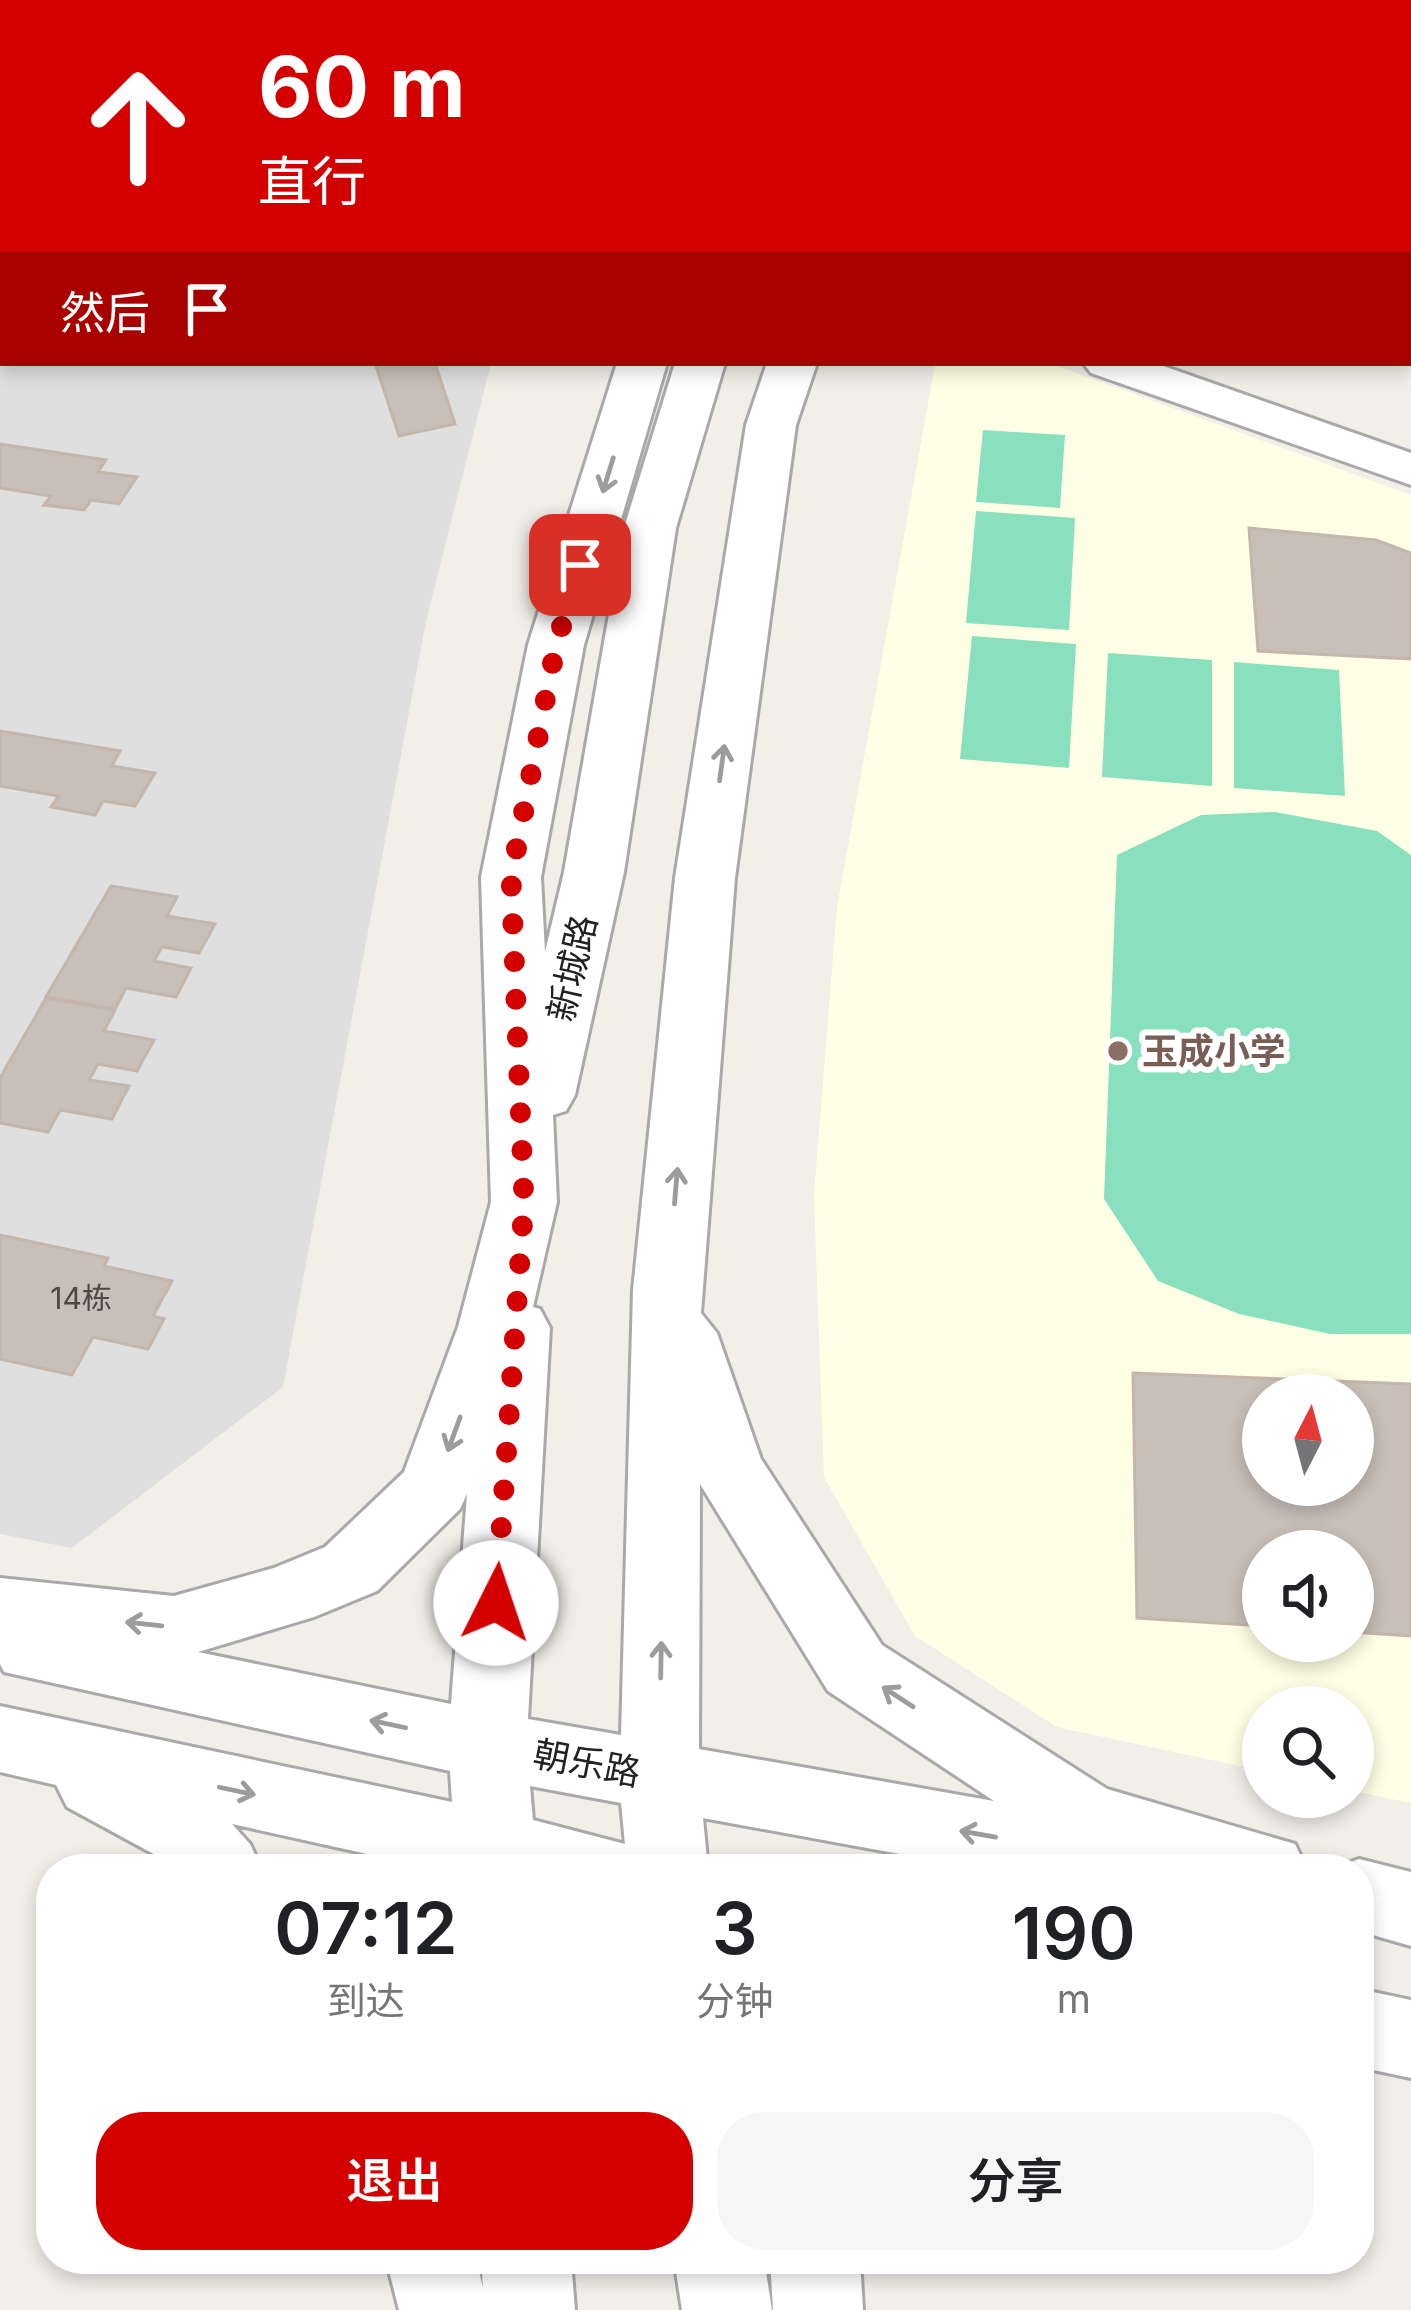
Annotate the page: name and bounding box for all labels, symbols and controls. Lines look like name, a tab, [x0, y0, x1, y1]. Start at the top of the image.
text: 60 m	[258, 36, 466, 137]
icon: ahead	[60, 48, 216, 204]
text: 直行	[258, 149, 366, 214]
icon: arrive	[174, 276, 240, 342]
text: 然后	[60, 285, 150, 340]
one-way arrow	[596, 455, 618, 493]
pin	[529, 514, 631, 616]
icon: arrive	[547, 532, 613, 598]
one-way arrow	[711, 744, 734, 783]
street label: 新城路	[538, 910, 606, 1026]
place label: 玉成小学	[1142, 1029, 1286, 1073]
marker: 玉成小学	[1105, 1038, 1131, 1064]
one-way arrow	[665, 1167, 688, 1206]
house number: 14栋	[50, 1280, 112, 1316]
north arrow	[1242, 1374, 1374, 1506]
map controls	[1242, 1374, 1374, 1818]
one-way arrow	[442, 1415, 463, 1452]
button: sound	[1242, 1530, 1374, 1662]
position arrow	[433, 1540, 559, 1666]
one-way arrow	[125, 1612, 164, 1635]
one-way arrow	[649, 1641, 672, 1680]
one-way arrow	[882, 1684, 916, 1709]
button: search	[1242, 1686, 1374, 1818]
one-way arrow	[370, 1712, 409, 1734]
street label: 朝乐路	[530, 1731, 644, 1795]
one-way arrow	[218, 1781, 256, 1804]
one-way arrow	[960, 1821, 999, 1844]
text: 07:12	[274, 1884, 458, 1971]
text: 3	[712, 1884, 758, 1971]
text: 190	[1012, 1889, 1136, 1976]
text: m	[1057, 1975, 1091, 2022]
text: 到达	[327, 1977, 405, 2024]
text: 分钟	[696, 1977, 774, 2024]
button: 退出	[96, 2112, 693, 2250]
button: 分享	[717, 2112, 1314, 2250]

